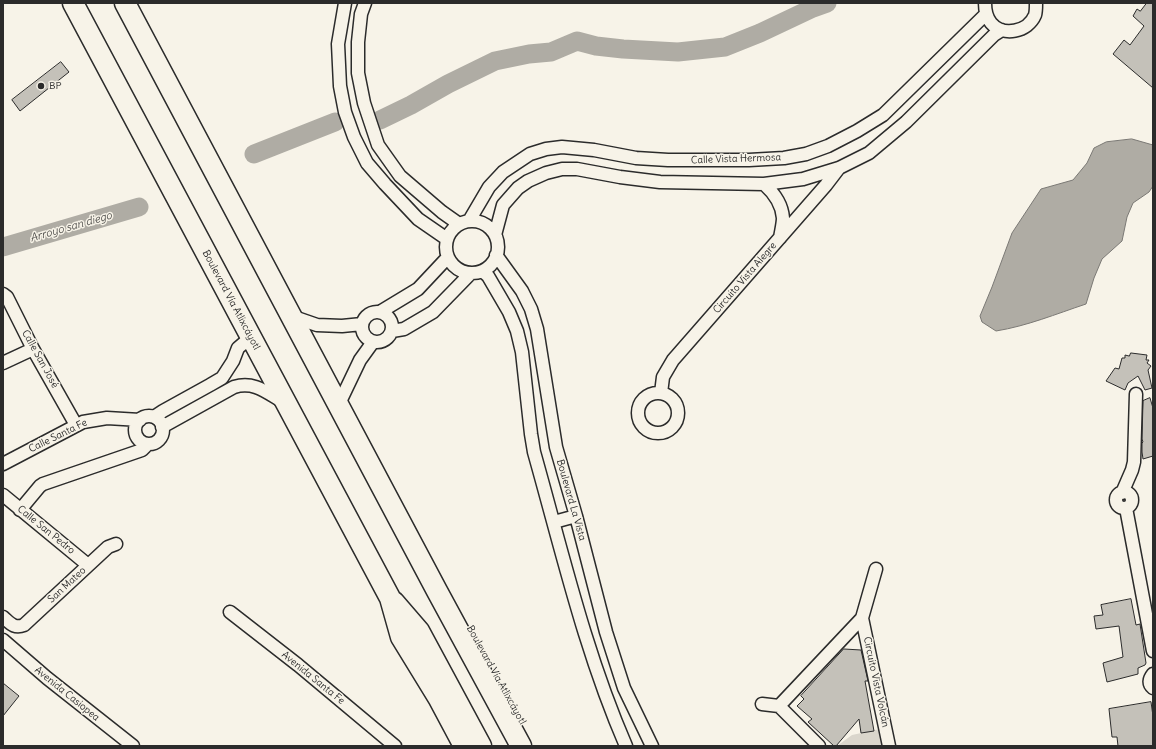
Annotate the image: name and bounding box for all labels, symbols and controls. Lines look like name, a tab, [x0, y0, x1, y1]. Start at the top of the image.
place label: BP	[49, 80, 62, 92]
marker: BP	[36, 81, 46, 91]
street label: Calle Vista Hermosa	[691, 151, 781, 167]
water label: Arroyo san diego	[29, 209, 113, 245]
street label: Circuito Vista Alegre	[711, 240, 779, 316]
street label: Boulevard Vía Atlixcáyotl	[200, 248, 262, 352]
street label: Calle San José	[19, 328, 61, 390]
street label: Calle Santa Fe	[27, 417, 89, 455]
street label: Boulevard La Vista	[554, 458, 588, 542]
street label: Calle San Pedro	[15, 503, 77, 557]
street label: San Mateo	[46, 564, 88, 606]
street label: Boulevard Vía Atlixcáyotl	[464, 623, 528, 727]
street label: Circuito Vista Volcán	[861, 636, 891, 728]
street label: Avenida Santa Fe	[279, 649, 347, 707]
street label: Avenida Casiopea	[32, 664, 102, 724]

